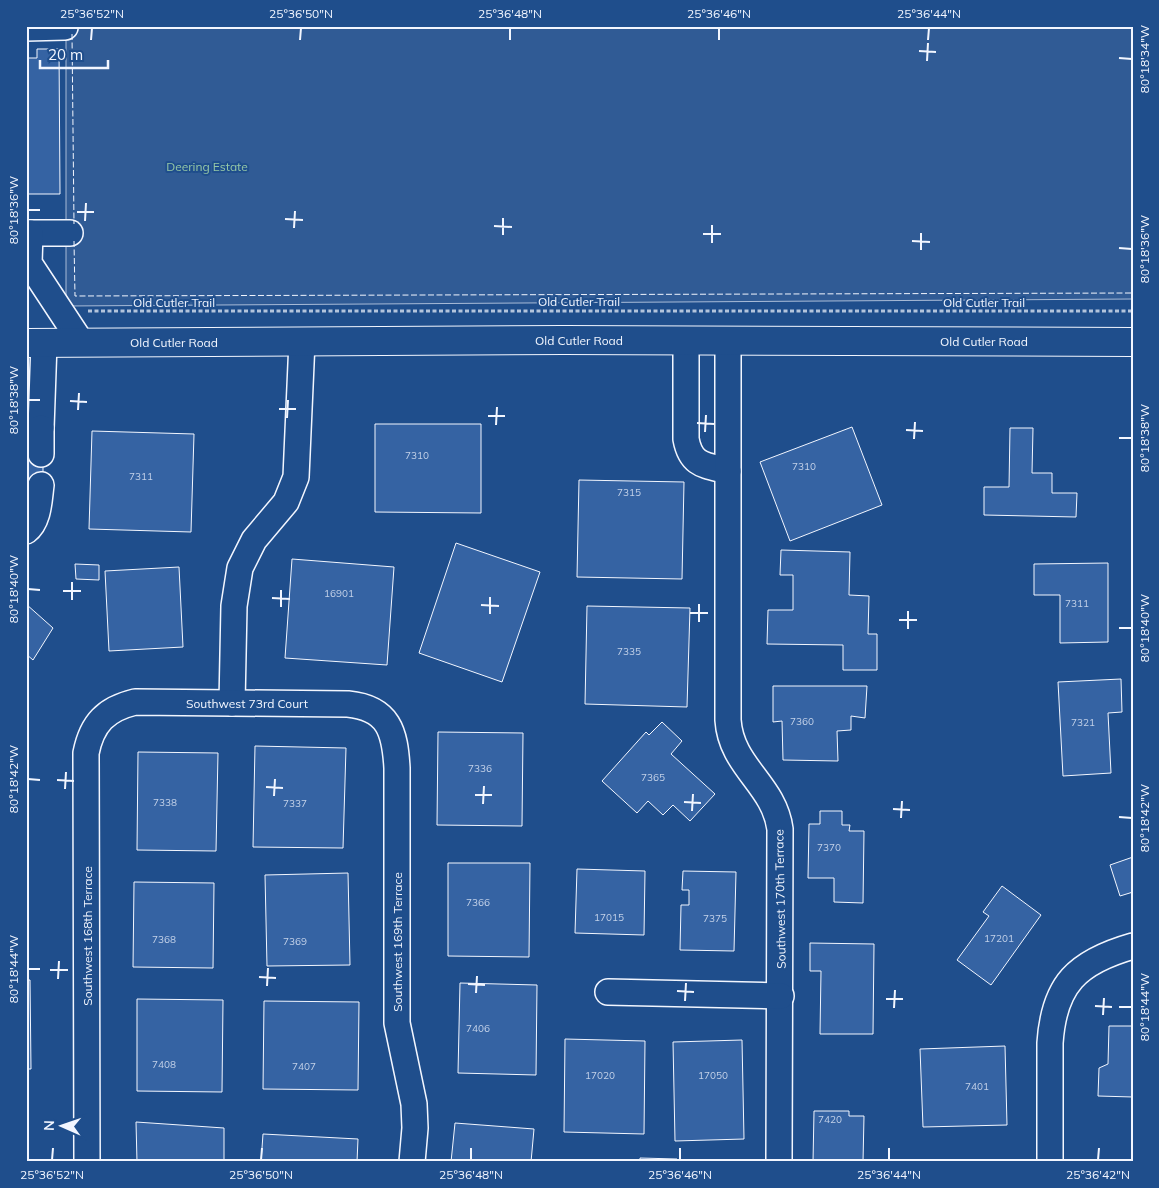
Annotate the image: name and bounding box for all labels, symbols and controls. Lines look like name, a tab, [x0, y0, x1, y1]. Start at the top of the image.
text: 25°36'52"N	[60, 6, 124, 21]
text: 25°36'50"N	[269, 6, 333, 21]
text: 25°36'48"N	[478, 6, 542, 21]
text: 25°36'46"N	[687, 6, 751, 21]
text: 25°36'44"N	[897, 6, 961, 21]
text: 80°18'34"W	[1137, 25, 1152, 93]
scale bar	[40, 38, 108, 70]
text: 20 m	[48, 45, 83, 64]
park label: Deering Estate	[166, 159, 248, 174]
text: 80°18'36"W	[6, 176, 21, 244]
text: 80°18'36"W	[1137, 215, 1152, 283]
street label: Old Cutler Trail	[538, 294, 620, 309]
street label: Old Cutler Trail	[133, 295, 215, 310]
street label: Old Cutler Trail	[943, 295, 1025, 310]
street label: Old Cutler Road	[535, 333, 623, 348]
street label: Old Cutler Road	[940, 334, 1028, 349]
street label: Old Cutler Road	[130, 335, 218, 350]
text: 80°18'38"W	[6, 366, 21, 434]
text: 80°18'38"W	[1137, 404, 1152, 472]
house number: 7310	[405, 449, 429, 462]
house number: 7310	[792, 460, 816, 473]
house number: 7311	[129, 470, 153, 483]
house number: 7315	[617, 486, 641, 499]
text: 80°18'40"W	[6, 555, 21, 623]
house number: 16901	[324, 587, 354, 600]
text: 80°18'40"W	[1137, 594, 1152, 662]
house number: 7311	[1065, 597, 1089, 610]
house number: 7335	[617, 645, 641, 658]
street label: Southwest 73rd Court	[186, 696, 308, 711]
house number: 7360	[790, 715, 814, 728]
house number: 7321	[1071, 716, 1095, 729]
text: 80°18'42"W	[6, 745, 21, 813]
house number: 7336	[468, 762, 492, 775]
house number: 7365	[641, 771, 665, 784]
text: 80°18'42"W	[1137, 784, 1152, 852]
house number: 7338	[153, 796, 177, 809]
house number: 7337	[283, 797, 307, 810]
street label: Southwest 170th Terrace	[771, 829, 789, 969]
house number: 7370	[817, 841, 841, 854]
street label: Southwest 168th Terrace	[80, 866, 95, 1006]
street label: Southwest 169th Terrace	[390, 872, 405, 1012]
house number: 7366	[466, 896, 490, 909]
house number: 17015	[594, 911, 624, 924]
house number: 7375	[703, 912, 727, 925]
house number: 17201	[984, 932, 1014, 945]
house number: 7368	[152, 933, 176, 946]
text: 80°18'44"W	[6, 935, 21, 1003]
house number: 7369	[283, 935, 307, 948]
text: 80°18'44"W	[1137, 973, 1152, 1041]
house number: 7406	[466, 1022, 490, 1035]
house number: 7408	[152, 1058, 176, 1071]
house number: 7407	[292, 1060, 316, 1073]
house number: 17020	[585, 1069, 615, 1082]
house number: 17050	[698, 1069, 728, 1082]
house number: 7401	[965, 1080, 989, 1093]
north arrow	[38, 1100, 88, 1150]
house number: 7420	[818, 1113, 842, 1126]
text: N	[40, 1120, 58, 1131]
text: 25°36'52"N	[20, 1167, 84, 1182]
text: 25°36'50"N	[229, 1167, 293, 1182]
text: 25°36'48"N	[439, 1167, 503, 1182]
text: 25°36'46"N	[648, 1167, 712, 1182]
text: 25°36'44"N	[857, 1167, 921, 1182]
text: 25°36'42"N	[1066, 1167, 1130, 1182]

